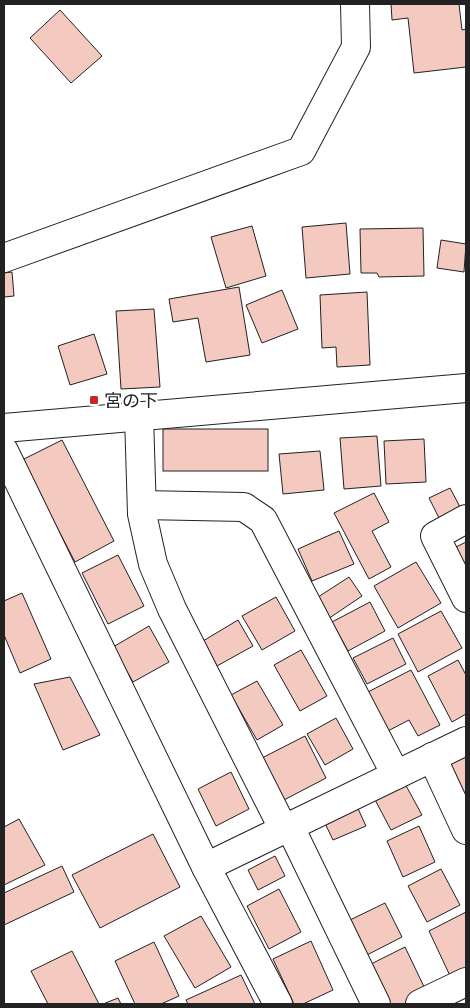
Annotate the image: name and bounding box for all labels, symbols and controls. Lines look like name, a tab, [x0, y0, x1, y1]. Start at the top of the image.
place label: 宮の下	[104, 389, 158, 412]
marker: 宮の下	[88, 394, 100, 406]

